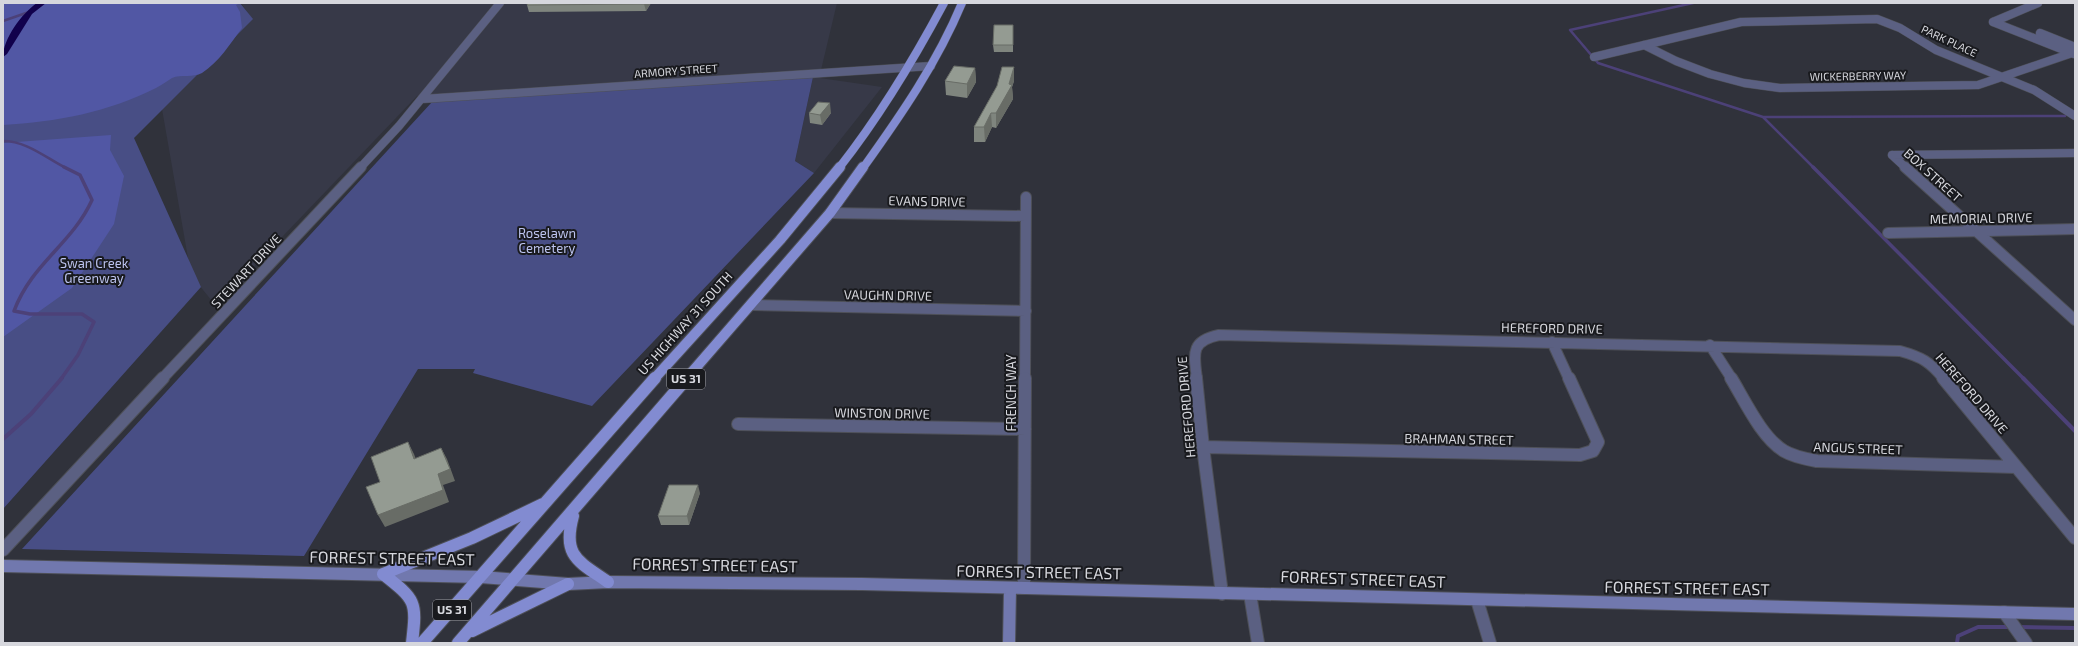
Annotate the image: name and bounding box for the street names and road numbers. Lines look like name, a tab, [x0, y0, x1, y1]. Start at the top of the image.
street label: PARK PLACE	[1919, 22, 1979, 59]
street label: ARMORY STREET	[634, 61, 719, 80]
street label: WICKERBERRY WAY	[1810, 68, 1907, 83]
street label: BOX STREET	[1901, 145, 1966, 205]
street label: EVANS DRIVE	[888, 192, 966, 210]
street label: MEMORIAL DRIVE	[1929, 209, 2033, 227]
street label: STEWART DRIVE	[208, 231, 284, 311]
street label: US HIGHWAY 31 SOUTH	[634, 268, 736, 378]
street label: VAUGHN DRIVE	[844, 286, 932, 304]
street label: HEREFORD DRIVE	[1501, 319, 1603, 337]
street label: HEREFORD DRIVE	[1933, 349, 2011, 437]
street label: FRENCH WAY	[1003, 354, 1019, 432]
street label: HEREFORD DRIVE	[1174, 356, 1198, 458]
road number: US 31	[667, 369, 705, 389]
street label: WINSTON DRIVE	[834, 404, 930, 422]
street label: BRAHMAN STREET	[1404, 430, 1514, 448]
street label: ANGUS STREET	[1813, 438, 1903, 458]
street label: FORREST STREET EAST	[309, 547, 475, 568]
street label: FORREST STREET EAST	[632, 554, 798, 575]
street label: FORREST STREET EAST	[956, 561, 1122, 582]
street label: FORREST STREET EAST	[1280, 566, 1446, 591]
street label: FORREST STREET EAST	[1604, 577, 1770, 598]
road number: US 31	[433, 600, 471, 620]

